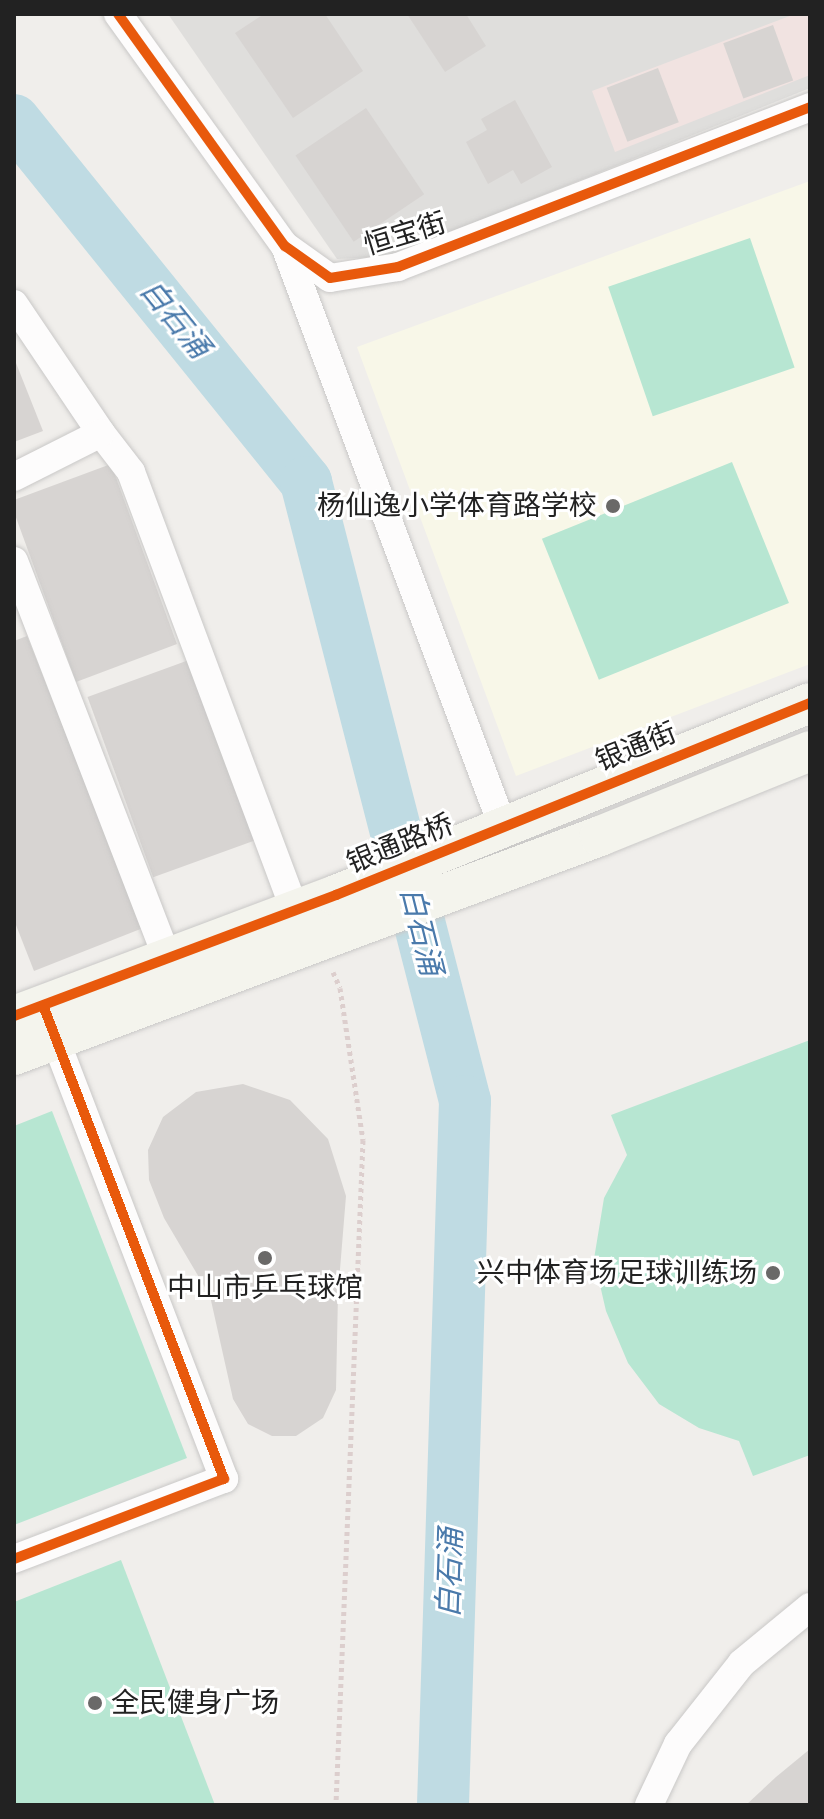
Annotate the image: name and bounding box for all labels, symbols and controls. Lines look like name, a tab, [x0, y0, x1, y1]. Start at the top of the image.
street label: 恒宝街	[360, 206, 450, 262]
water label: 白石涌	[133, 273, 217, 365]
place label: 杨仙逸小学体育路学校	[317, 489, 597, 523]
marker: 杨仙逸小学体育路学校	[604, 497, 622, 515]
street label: 银通街	[591, 716, 681, 778]
street label: 银通路桥	[342, 807, 458, 881]
water label: 白石涌	[393, 883, 449, 979]
marker: 中山市乒乓球馆	[256, 1249, 274, 1267]
place label: 兴中体育场足球训练场	[477, 1256, 757, 1290]
marker: 兴中体育场足球训练场	[764, 1264, 782, 1282]
place label: 中山市乒乓球馆	[167, 1271, 363, 1305]
water label: 白石涌	[430, 1527, 470, 1619]
place label: 全民健身广场	[111, 1686, 279, 1720]
marker: 全民健身广场	[86, 1694, 104, 1712]

